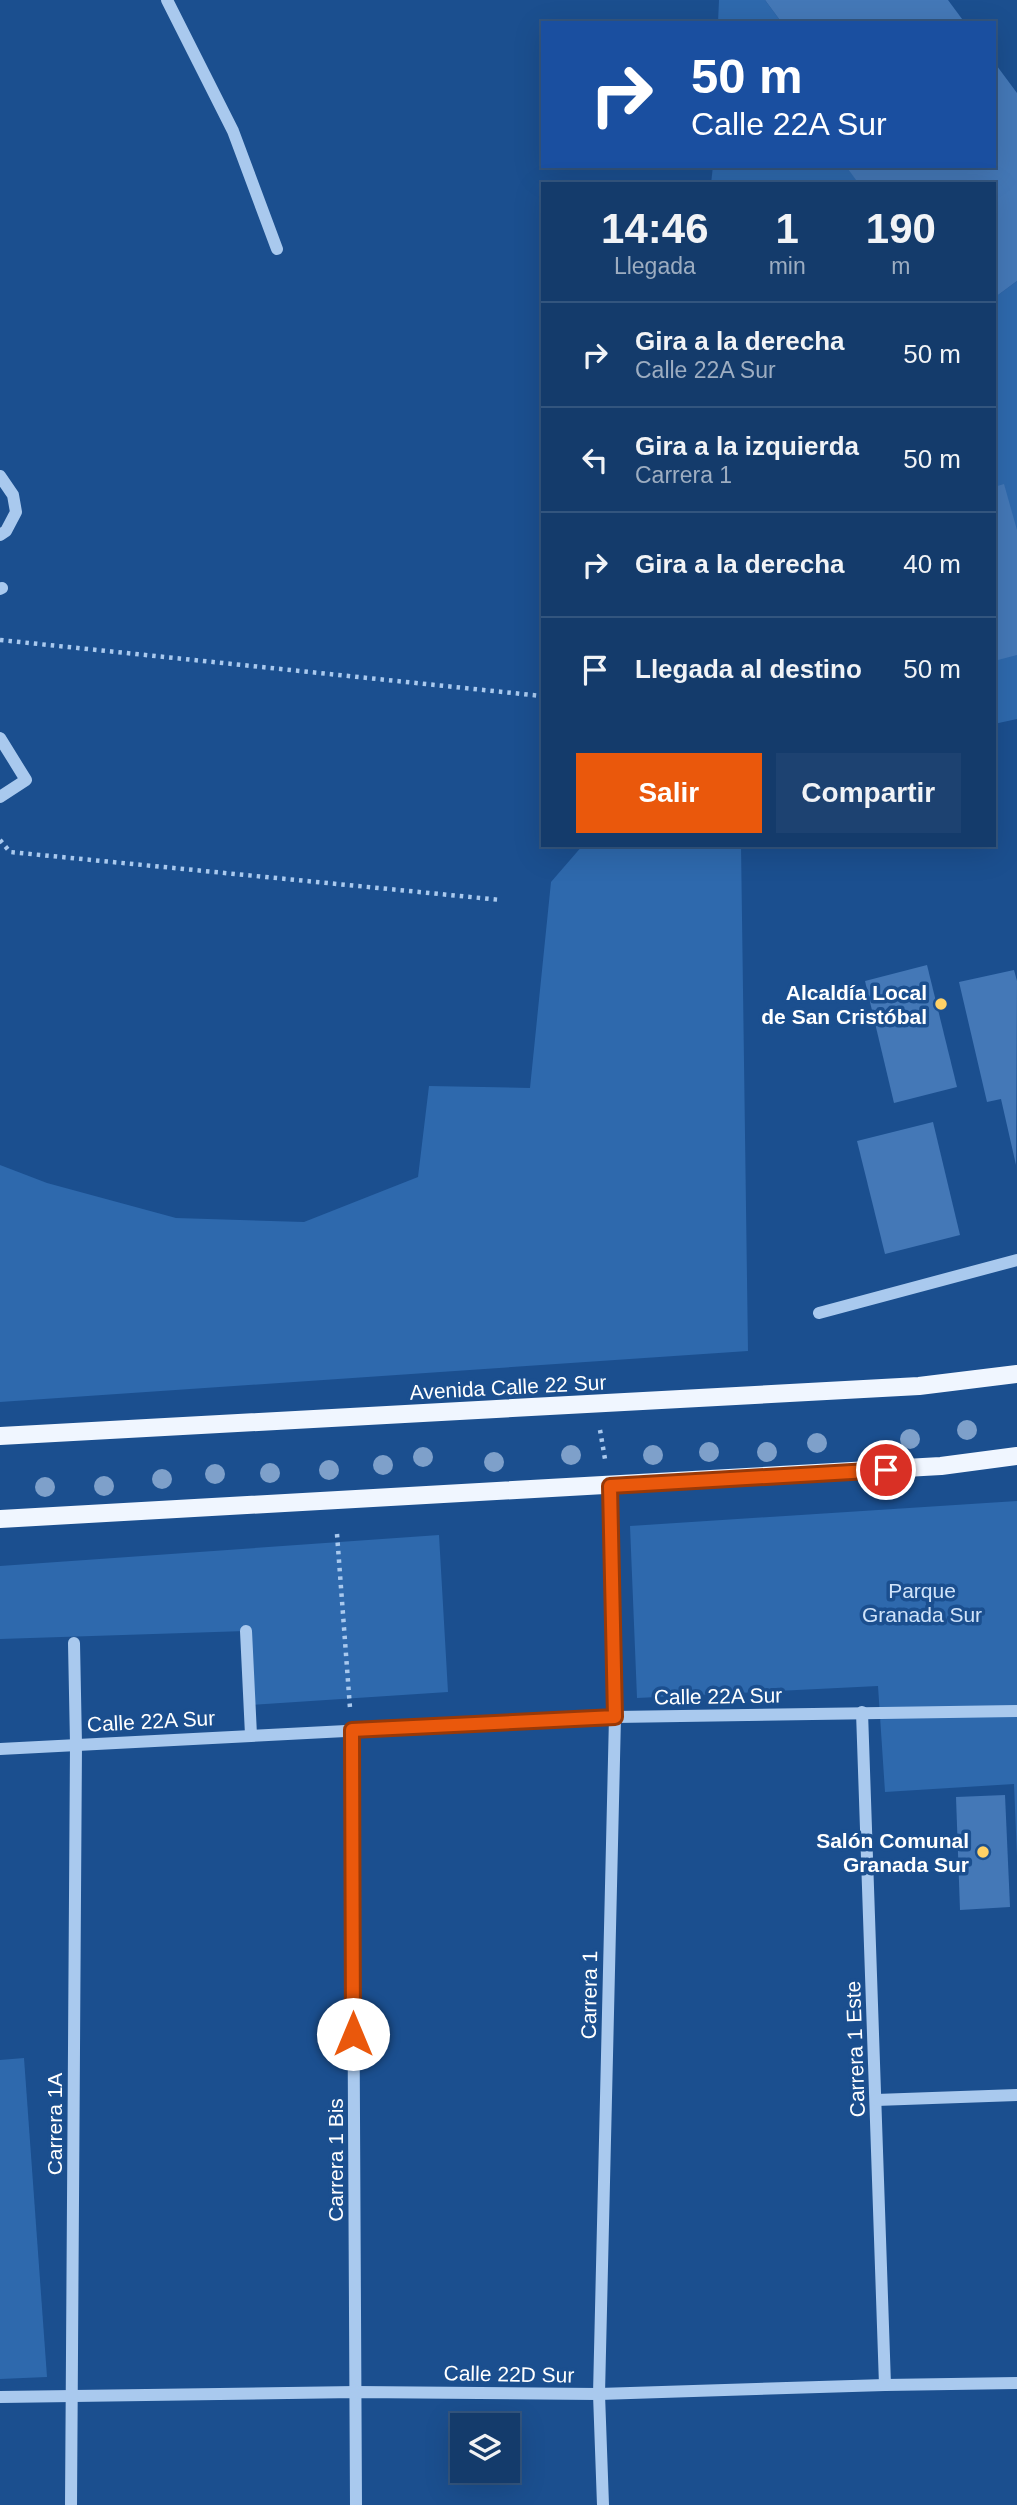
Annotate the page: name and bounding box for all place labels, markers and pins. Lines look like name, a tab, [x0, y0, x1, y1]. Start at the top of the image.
place label: Alcaldía Local de San Cristóbal	[761, 981, 927, 1028]
marker: Alcaldía Local de San Cristóbal	[933, 996, 949, 1012]
pin	[856, 1440, 916, 1500]
place label: Salón Comunal Granada Sur	[816, 1829, 969, 1876]
marker: Salón Comunal Granada Sur	[975, 1844, 991, 1860]

